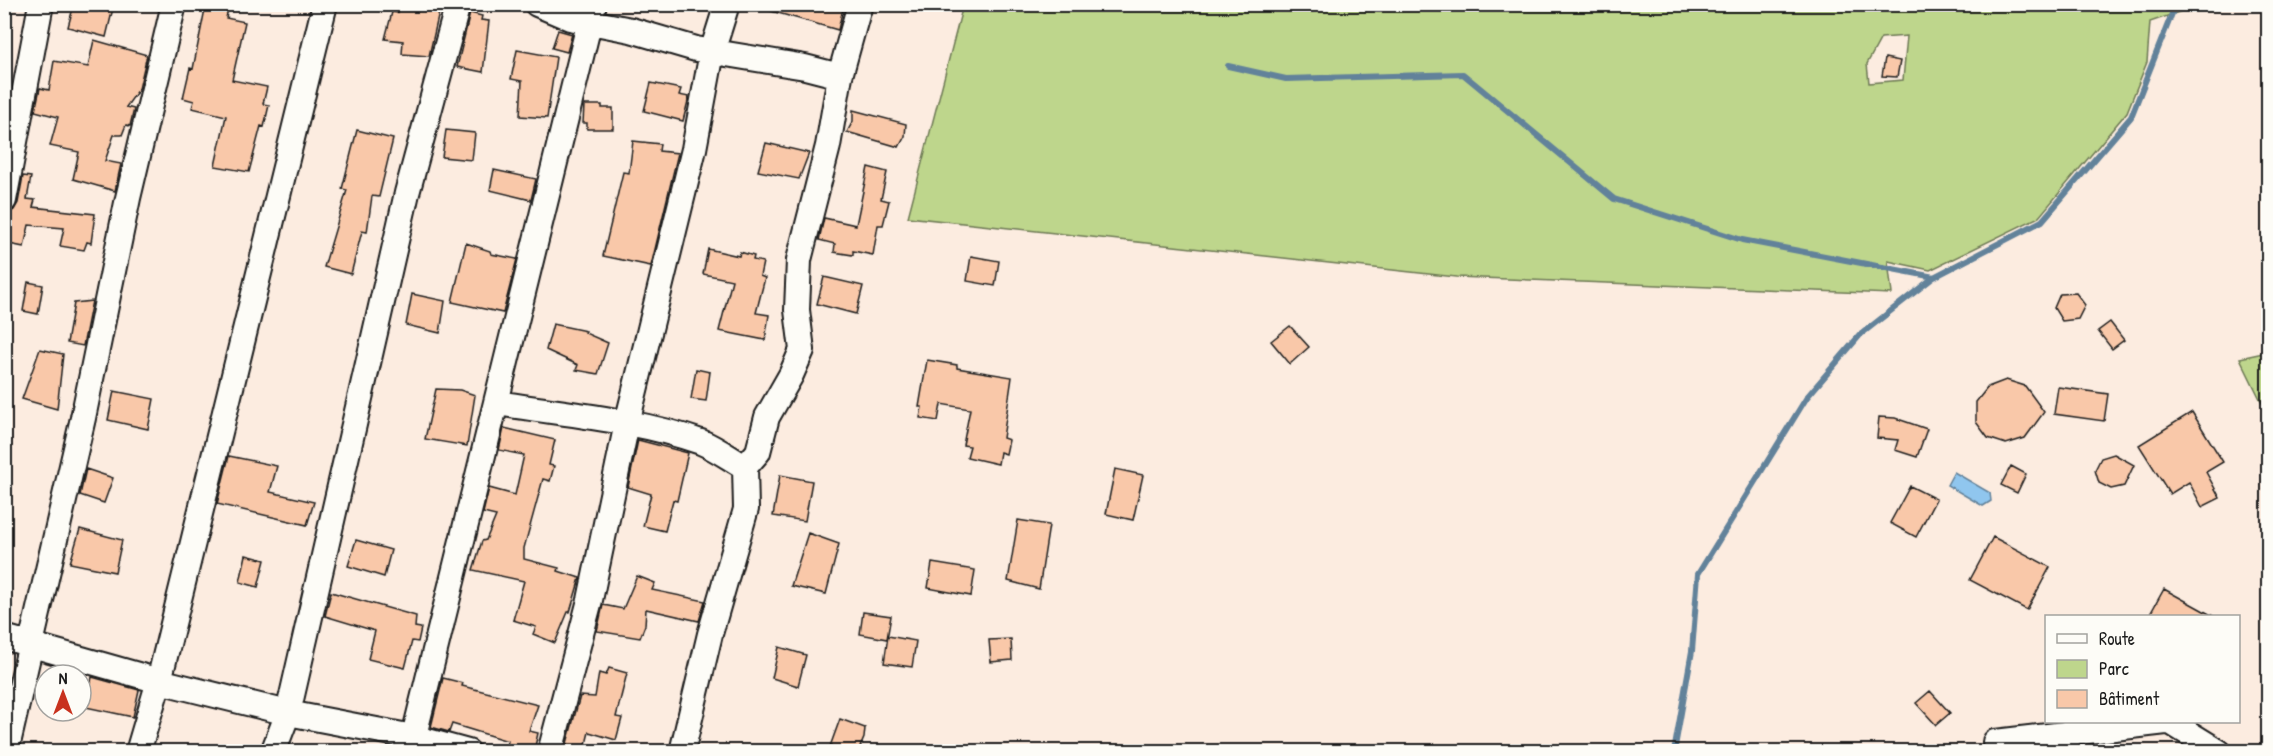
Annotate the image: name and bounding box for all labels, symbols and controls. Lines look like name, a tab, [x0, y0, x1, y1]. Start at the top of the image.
legend	[2045, 615, 2240, 723]
text: Route	[2099, 626, 2135, 651]
text: Parc	[2099, 656, 2129, 681]
north arrow	[33, 663, 93, 723]
text: N	[59, 667, 68, 689]
text: Bâtiment	[2099, 686, 2160, 711]

